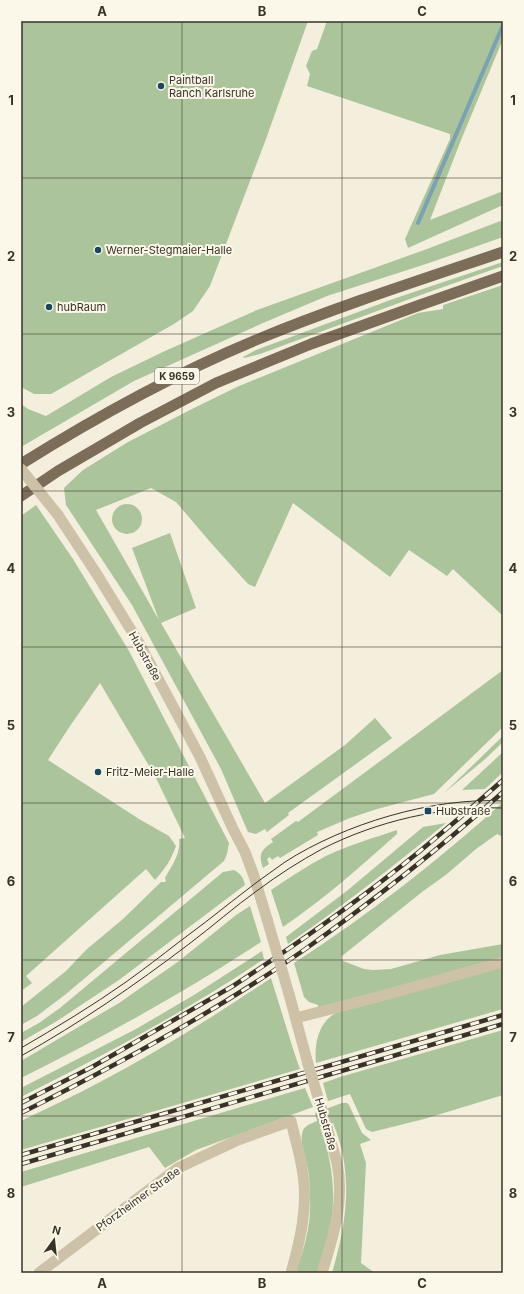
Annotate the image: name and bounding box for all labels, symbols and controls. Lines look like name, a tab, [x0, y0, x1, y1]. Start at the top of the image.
text: A	[97, 3, 107, 19]
text: B	[258, 3, 267, 19]
text: C	[417, 3, 427, 19]
place label: Paintball Ranch Karlsruhe	[169, 73, 255, 100]
marker: Paintball Ranch Karlsruhe	[156, 81, 166, 91]
text: 1	[8, 92, 14, 108]
text: 1	[510, 92, 516, 108]
place label: Werner-Stegmaier-Halle	[106, 243, 232, 257]
marker: Werner-Stegmaier-Halle	[93, 245, 103, 255]
text: 2	[7, 248, 15, 264]
text: 2	[509, 248, 517, 264]
place label: hubRaum	[57, 300, 106, 314]
marker: hubRaum	[44, 302, 54, 312]
road number: K 9659	[155, 368, 199, 384]
text: 3	[7, 404, 15, 420]
text: 3	[509, 404, 517, 420]
text: 4	[7, 560, 16, 576]
text: 4	[509, 560, 518, 576]
street label: Hubstraße	[126, 629, 164, 683]
text: 5	[7, 717, 15, 733]
text: 5	[509, 717, 517, 733]
place label: Fritz-Meier-Halle	[106, 765, 194, 779]
marker: Fritz-Meier-Halle	[93, 767, 103, 777]
place label: Hubstraße	[436, 804, 490, 818]
marker: Hubstraße	[423, 806, 433, 816]
text: 6	[7, 873, 15, 889]
text: 6	[509, 873, 517, 889]
text: 7	[7, 1029, 15, 1045]
text: 7	[509, 1029, 517, 1045]
street label: Hubstraße	[312, 1096, 340, 1152]
street label: Pforzheimer Straße	[93, 1164, 183, 1234]
text: 8	[7, 1185, 15, 1201]
text: 8	[509, 1185, 517, 1201]
north arrow	[34, 1220, 74, 1260]
text: N	[51, 1222, 62, 1238]
text: A	[97, 1275, 107, 1291]
text: B	[258, 1275, 267, 1291]
text: C	[417, 1275, 427, 1291]

